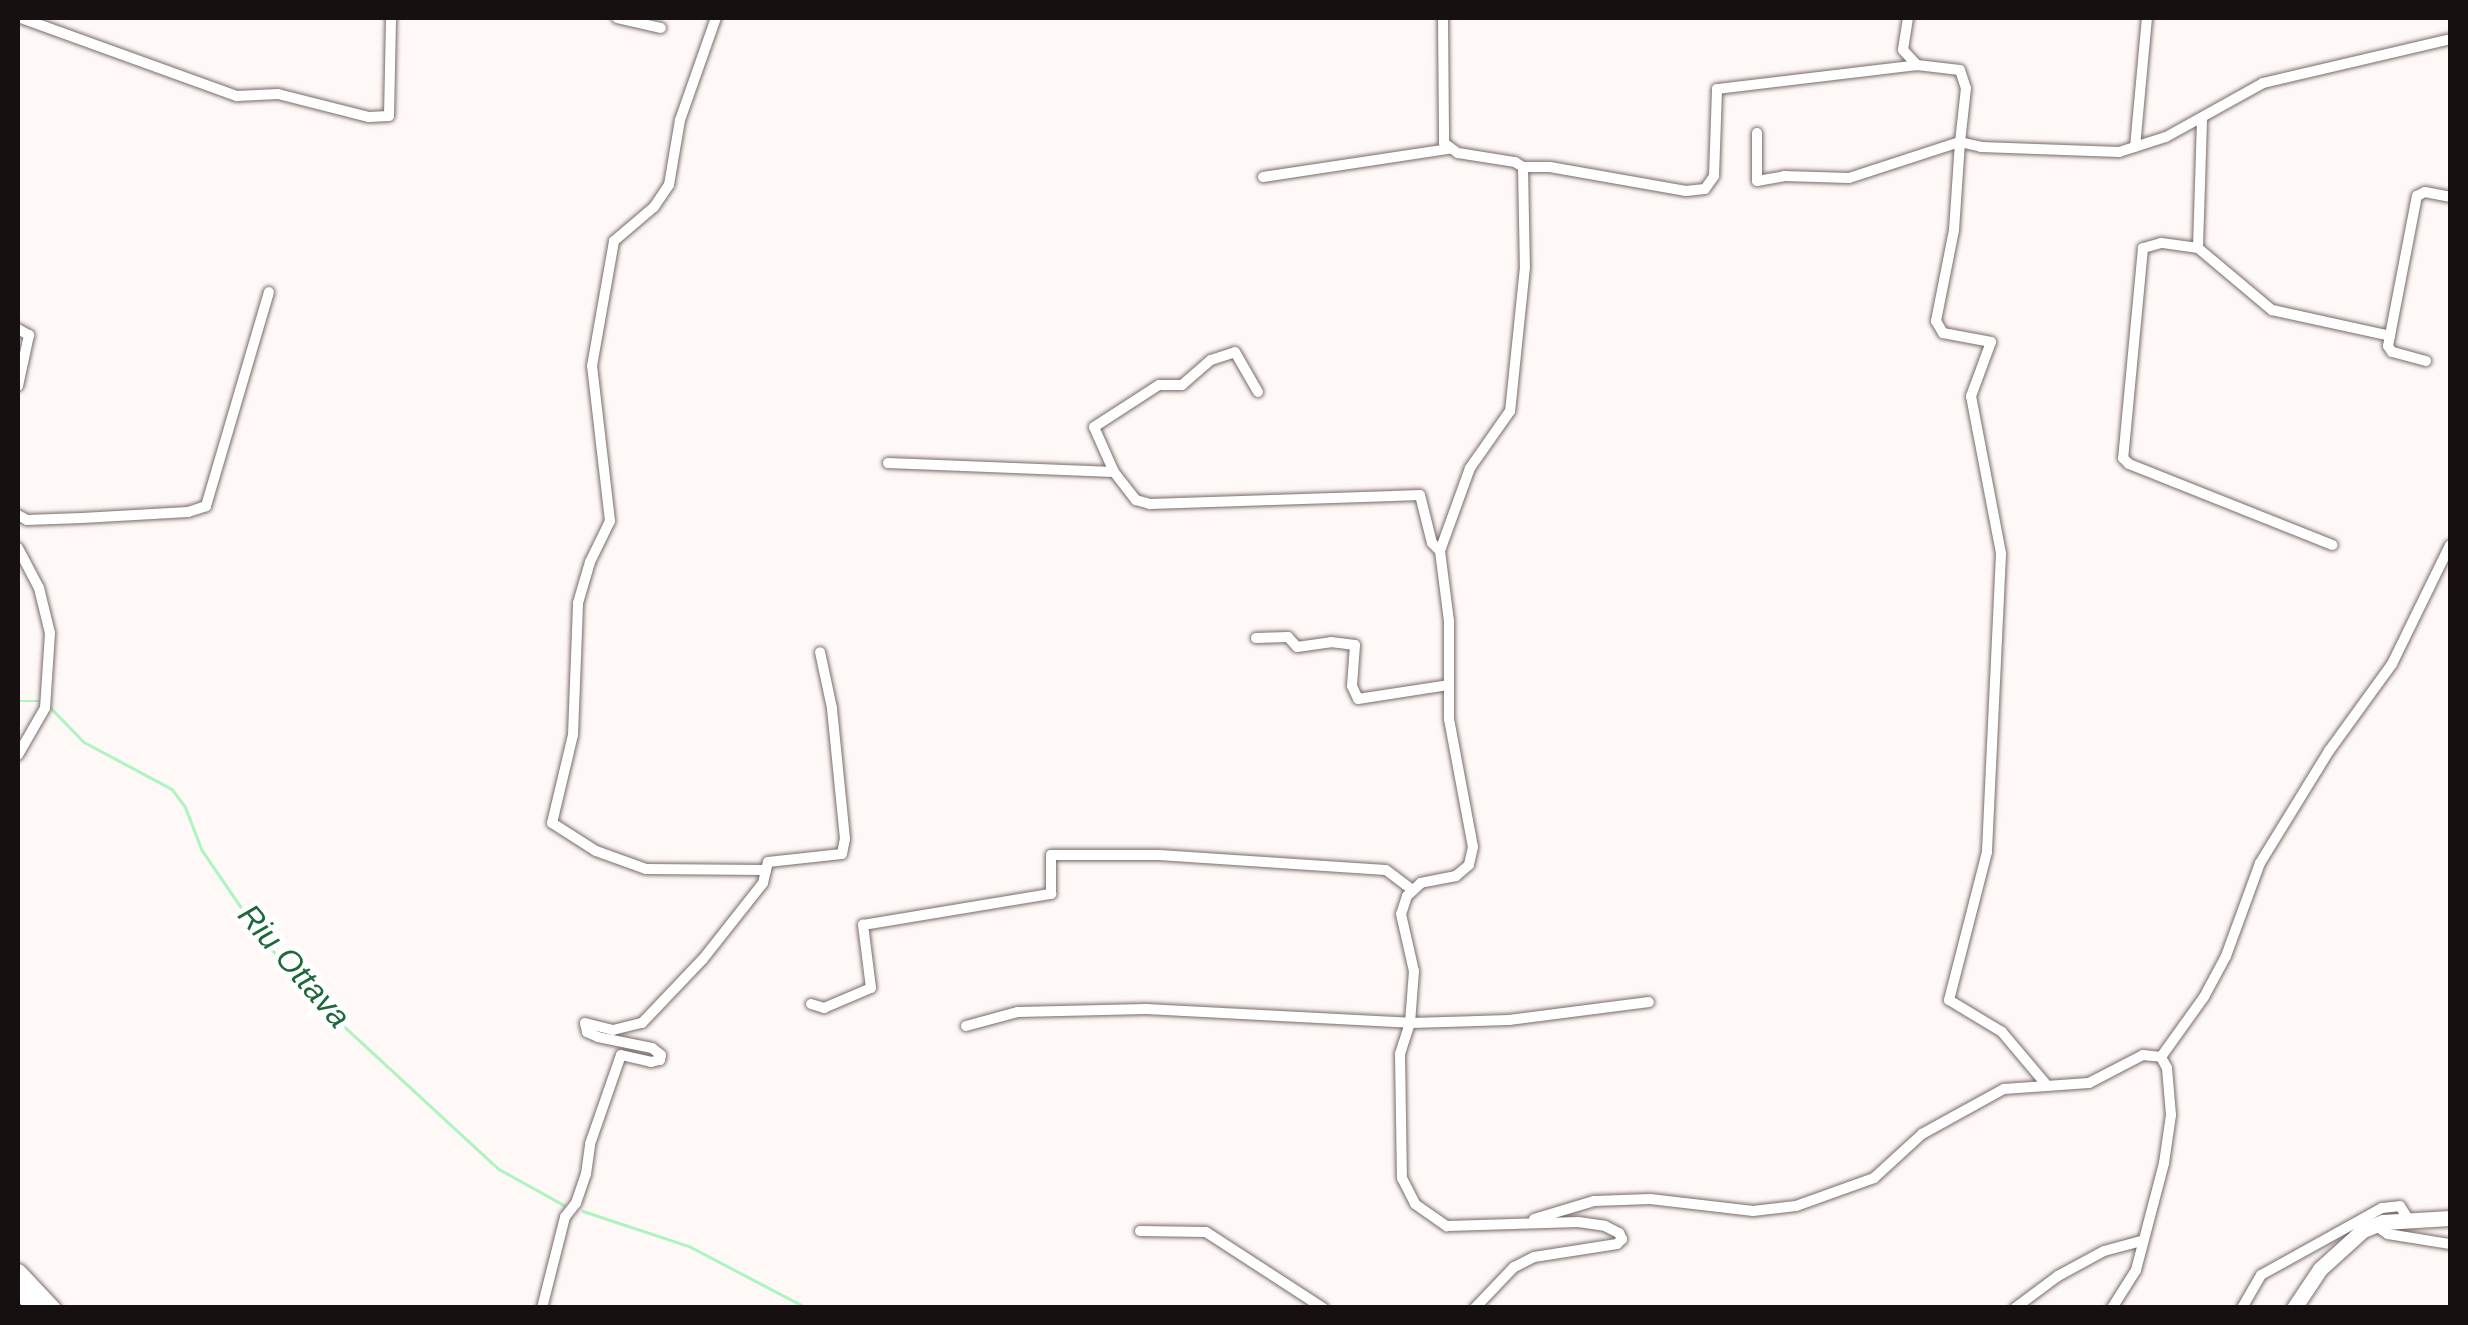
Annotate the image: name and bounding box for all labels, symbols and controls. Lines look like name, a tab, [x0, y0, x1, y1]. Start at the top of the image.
water label: Riu Ottava	[230, 896, 358, 1036]

